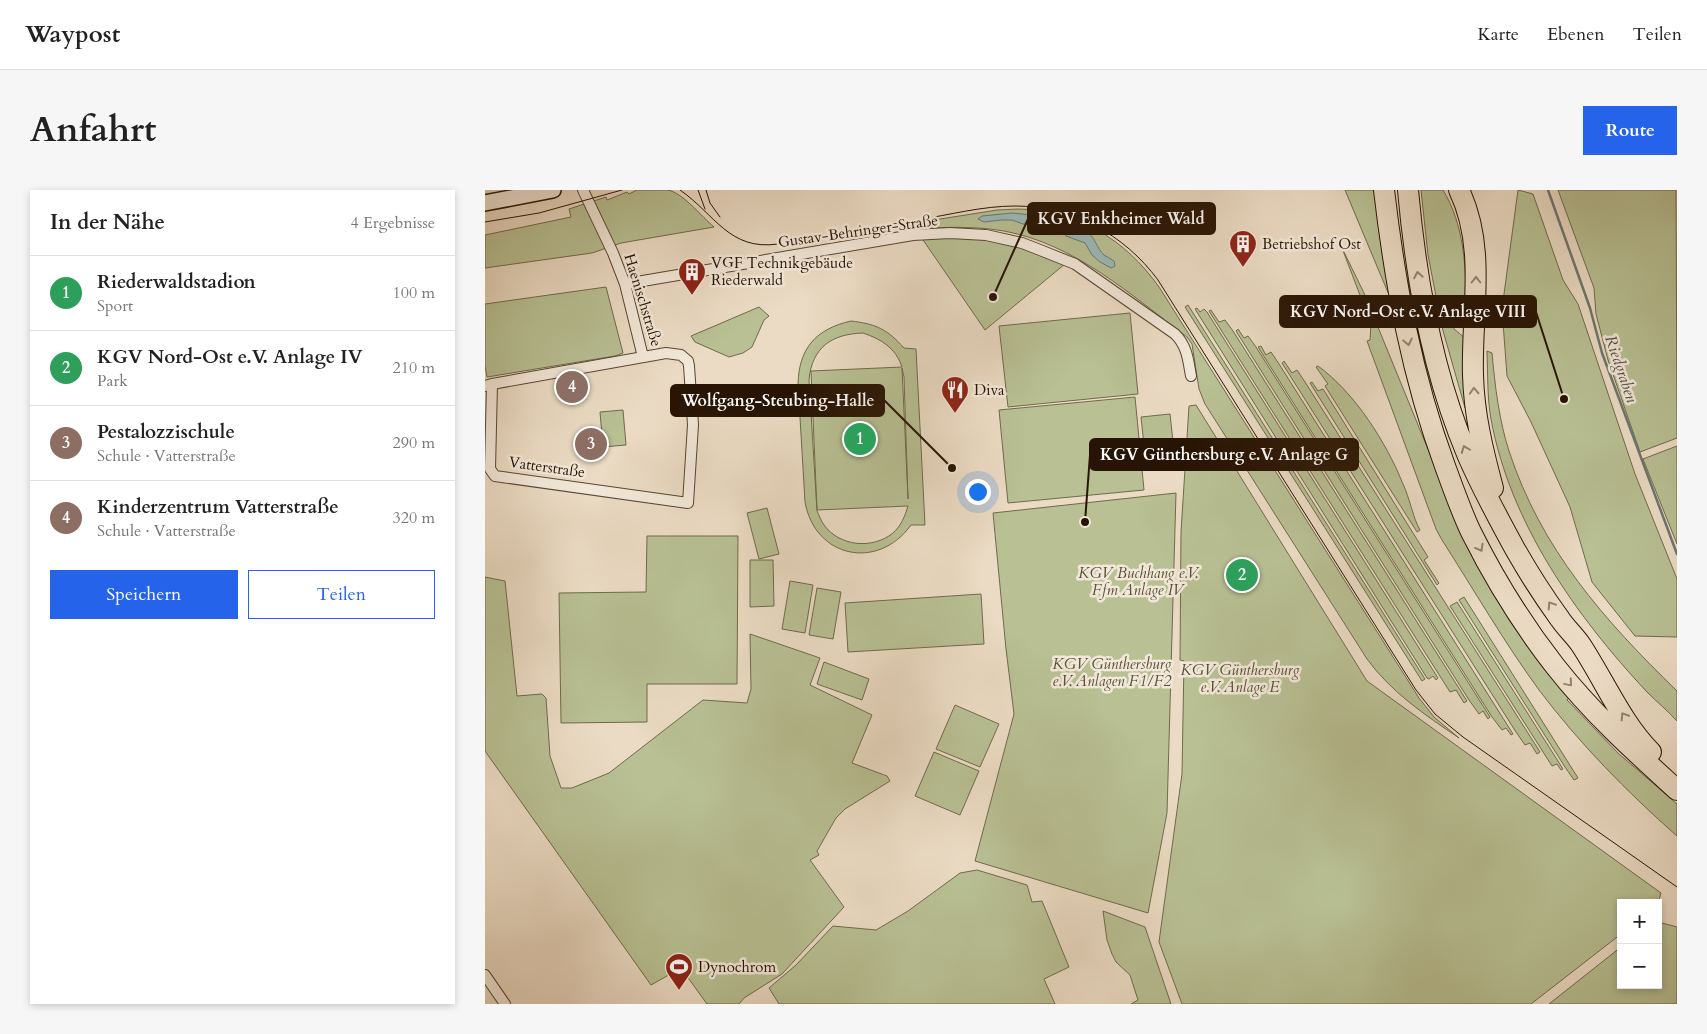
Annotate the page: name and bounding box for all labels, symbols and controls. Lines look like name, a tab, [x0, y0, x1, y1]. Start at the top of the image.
text: Waypost	[25, 18, 120, 51]
text: Karte	[1477, 22, 1519, 47]
text: Ebenen	[1547, 22, 1605, 47]
text: Teilen	[1633, 22, 1682, 47]
text: Anfahrt	[30, 106, 156, 154]
button: Route	[1583, 106, 1677, 155]
callout: KGV Enkheimer Wald	[1028, 203, 1215, 234]
text: In der Nähe	[50, 208, 165, 237]
text: KGV Enkheimer Wald	[1038, 208, 1205, 230]
street label: Gustav-Behringer-Straße	[777, 210, 939, 252]
text: 4 Ergebnisse	[350, 212, 435, 234]
building icon: Betriebshof Ost	[1228, 229, 1258, 268]
place label: Betriebshof Ost	[1262, 234, 1361, 254]
street label: Haenischstraße	[619, 251, 667, 349]
place label: VGF Technikgebäude Riederwald	[711, 253, 853, 290]
building icon: VGF Technikgebäude Riederwald	[677, 257, 707, 296]
text: Riederwaldstadion	[97, 269, 256, 295]
one-way arrow	[1414, 271, 1424, 280]
one-way arrow	[1471, 275, 1481, 283]
text: 1	[62, 282, 70, 304]
text: 100 m	[393, 282, 435, 304]
text: Sport	[97, 295, 133, 317]
callout: KGV Nord-Ost e.V. Anlage VIII	[1280, 296, 1536, 327]
text: KGV Nord-Ost e.V. Anlage VIII	[1290, 301, 1526, 323]
water label: Riedgraben	[1599, 332, 1643, 406]
one-way arrow	[1402, 337, 1413, 346]
text: KGV Nord-Ost e.V. Anlage IV	[97, 344, 363, 370]
text: 2	[62, 357, 70, 379]
text: 210 m	[393, 357, 435, 379]
pin: 4	[556, 368, 588, 406]
text: Park	[97, 370, 128, 392]
restaurant icon: Diva	[940, 375, 970, 414]
place label: Diva	[974, 380, 1005, 400]
callout: Wolfgang-Steubing-Halle	[671, 385, 884, 416]
one-way arrow	[1469, 386, 1479, 394]
text: Wolfgang-Steubing-Halle	[681, 390, 875, 412]
text: Pestalozzischule	[97, 419, 235, 445]
pin: 1	[844, 420, 876, 458]
pin: 3	[575, 425, 607, 463]
text: 3	[62, 432, 70, 454]
text: 290 m	[393, 432, 435, 454]
callout: KGV Günthersburg e.V. Anlage G	[1090, 439, 1358, 470]
text: KGV Günthersburg e.V. Anlage G	[1100, 444, 1348, 466]
text: Schule · Vatterstraße	[97, 445, 236, 467]
one-way arrow	[1461, 445, 1471, 454]
street label: Vatterstraße	[508, 452, 587, 482]
your location	[965, 479, 991, 505]
text: Kinderzentrum Vatterstraße	[97, 494, 339, 520]
text: 4	[62, 507, 70, 529]
text: 320 m	[393, 507, 435, 529]
text: Schule · Vatterstraße	[97, 520, 236, 542]
one-way arrow	[1473, 542, 1483, 551]
pin: 2	[1226, 556, 1258, 594]
park label: KGV Buchhang e.V. Ffm Anlage IV	[1078, 563, 1200, 600]
button: Speichern	[50, 570, 238, 619]
button: Teilen	[248, 570, 435, 619]
one-way arrow	[1548, 602, 1557, 611]
park label: KGV Günthersburg e.V. Anlagen F1/F2	[1053, 654, 1172, 691]
park label: KGV Günthersburg e.V. Anlage E	[1181, 660, 1300, 697]
one-way arrow	[1563, 677, 1572, 686]
one-way arrow	[1621, 712, 1630, 721]
map controls	[1617, 899, 1662, 989]
button: +	[1617, 899, 1662, 944]
button: −	[1617, 944, 1662, 989]
sports icon: Dynochrom	[664, 952, 694, 991]
place label: Dynochrom	[698, 957, 776, 977]

